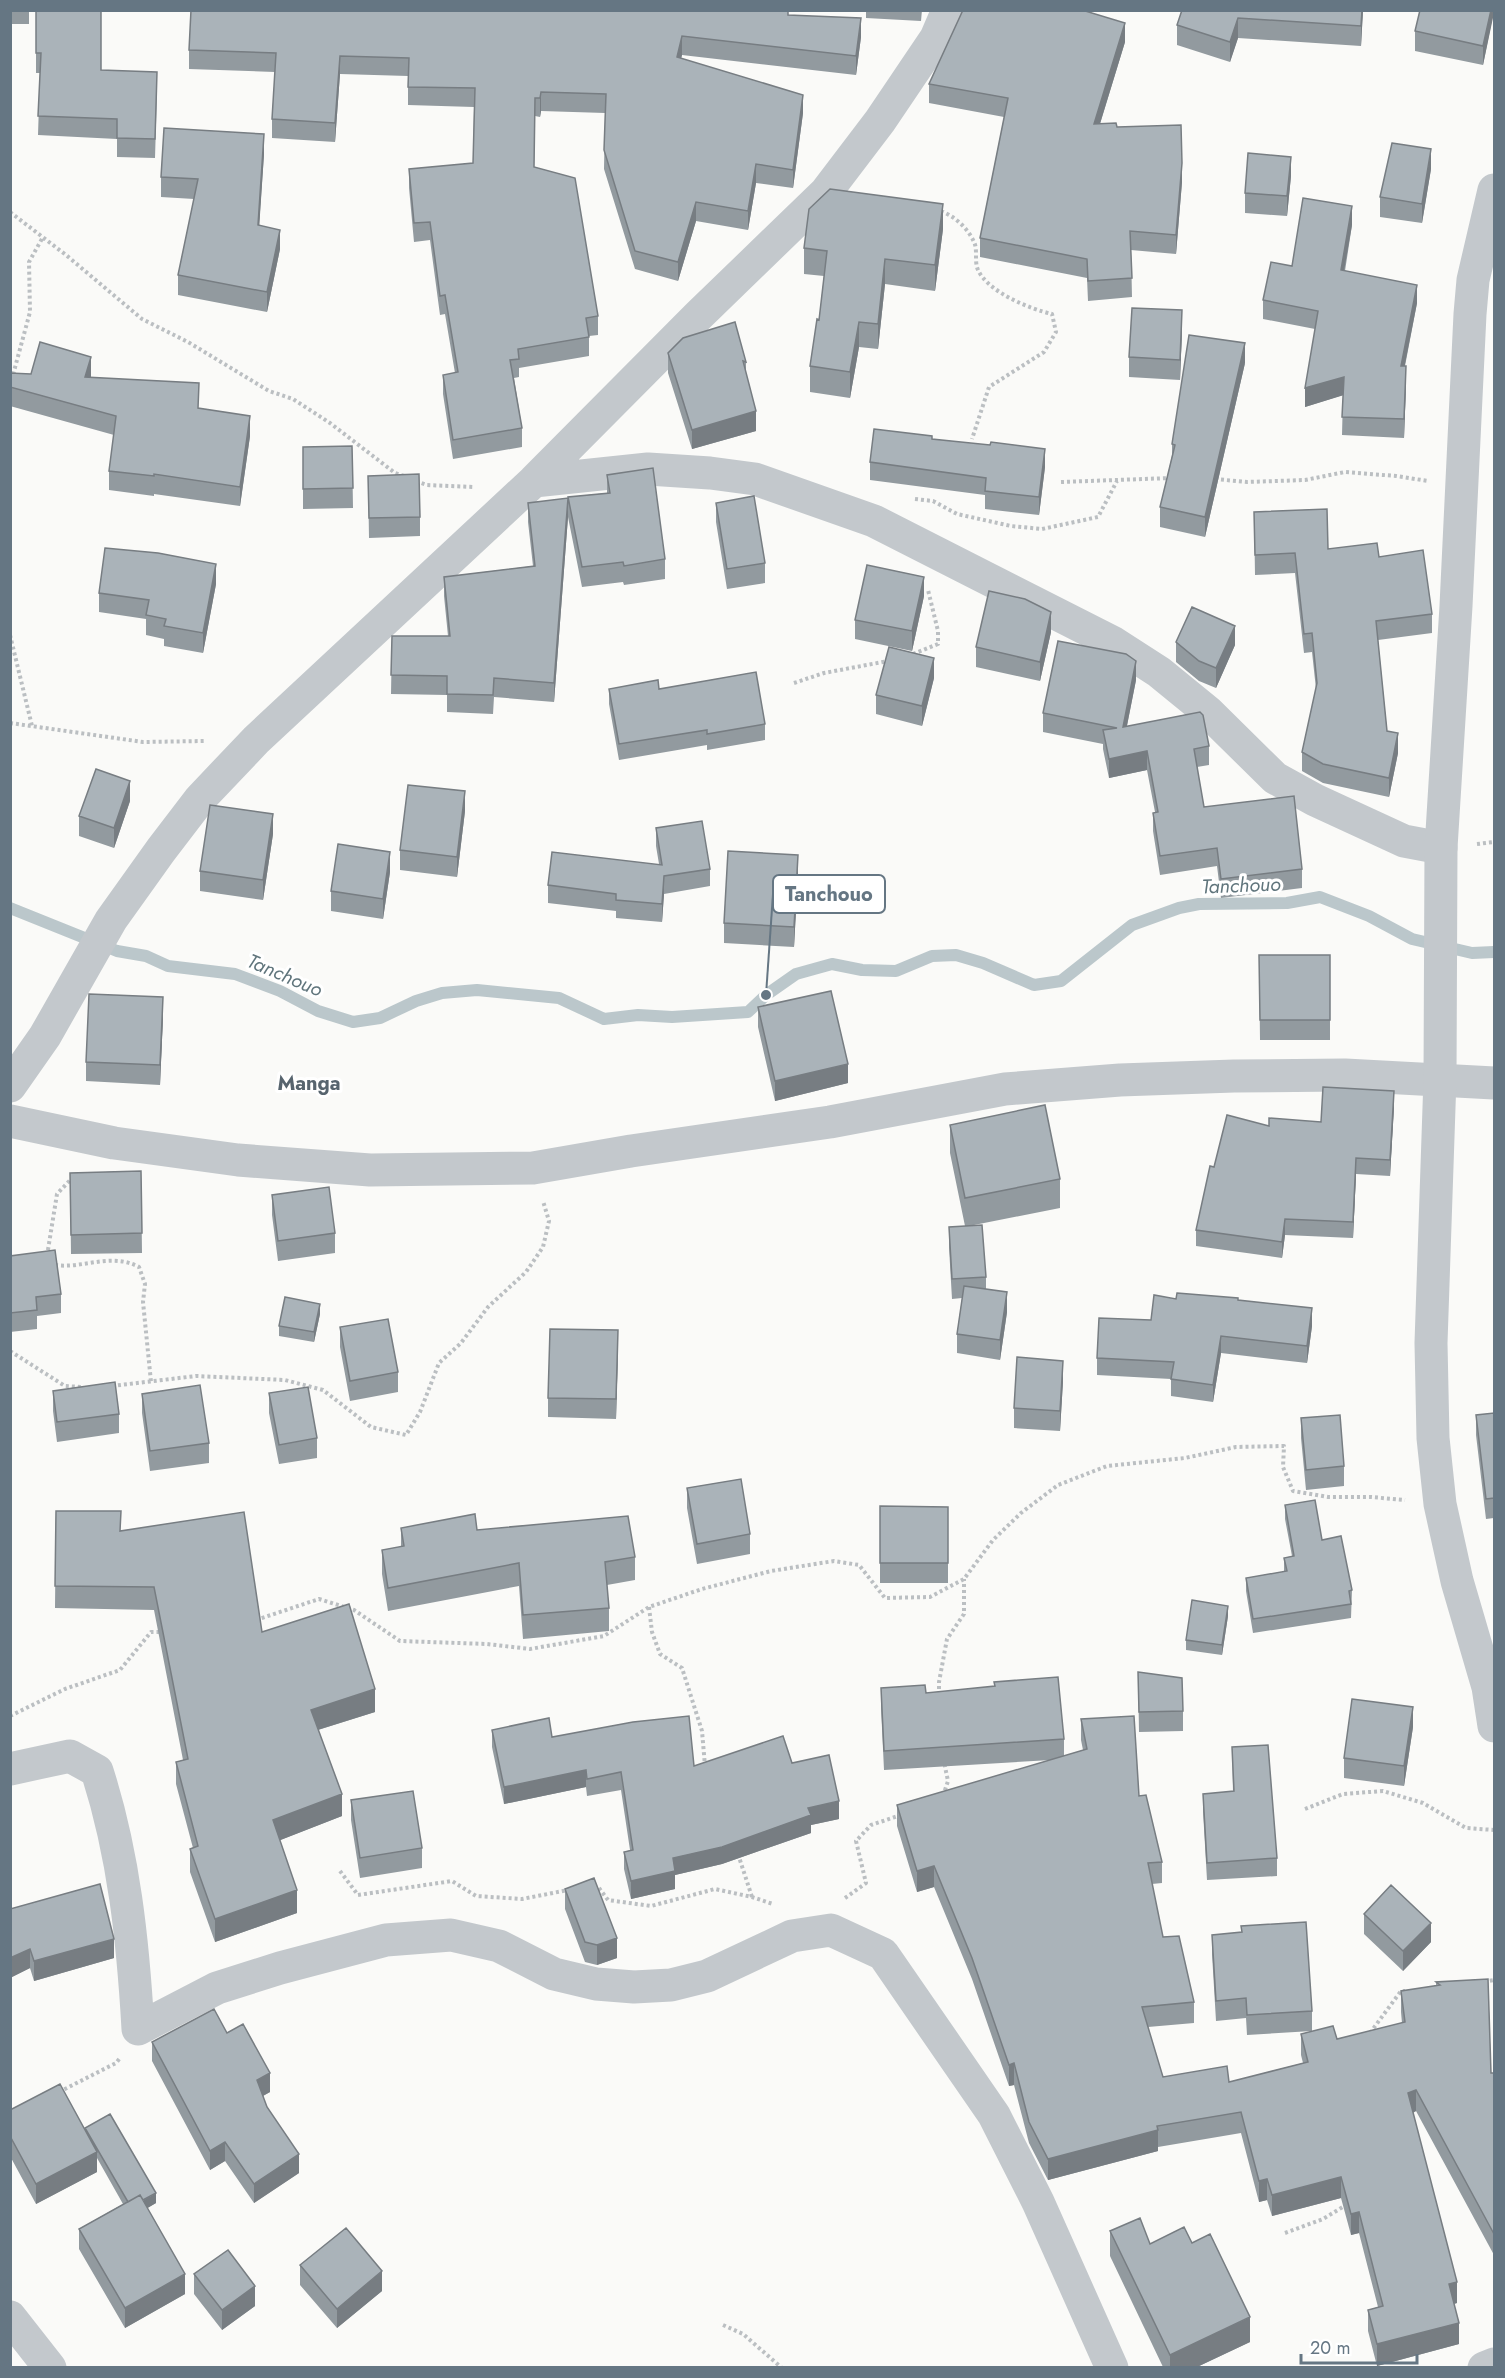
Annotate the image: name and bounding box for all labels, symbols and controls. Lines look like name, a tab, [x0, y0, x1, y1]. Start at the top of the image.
water label: Tanchouo	[1201, 870, 1281, 901]
callout: Tanchouo	[773, 875, 885, 913]
text: Tanchouo	[785, 880, 873, 909]
water label: Tanchouo	[243, 947, 327, 1004]
district label: Manga	[277, 1069, 341, 1098]
scale bar	[1301, 2327, 1416, 2365]
text: 20 m	[1310, 2335, 1350, 2361]

